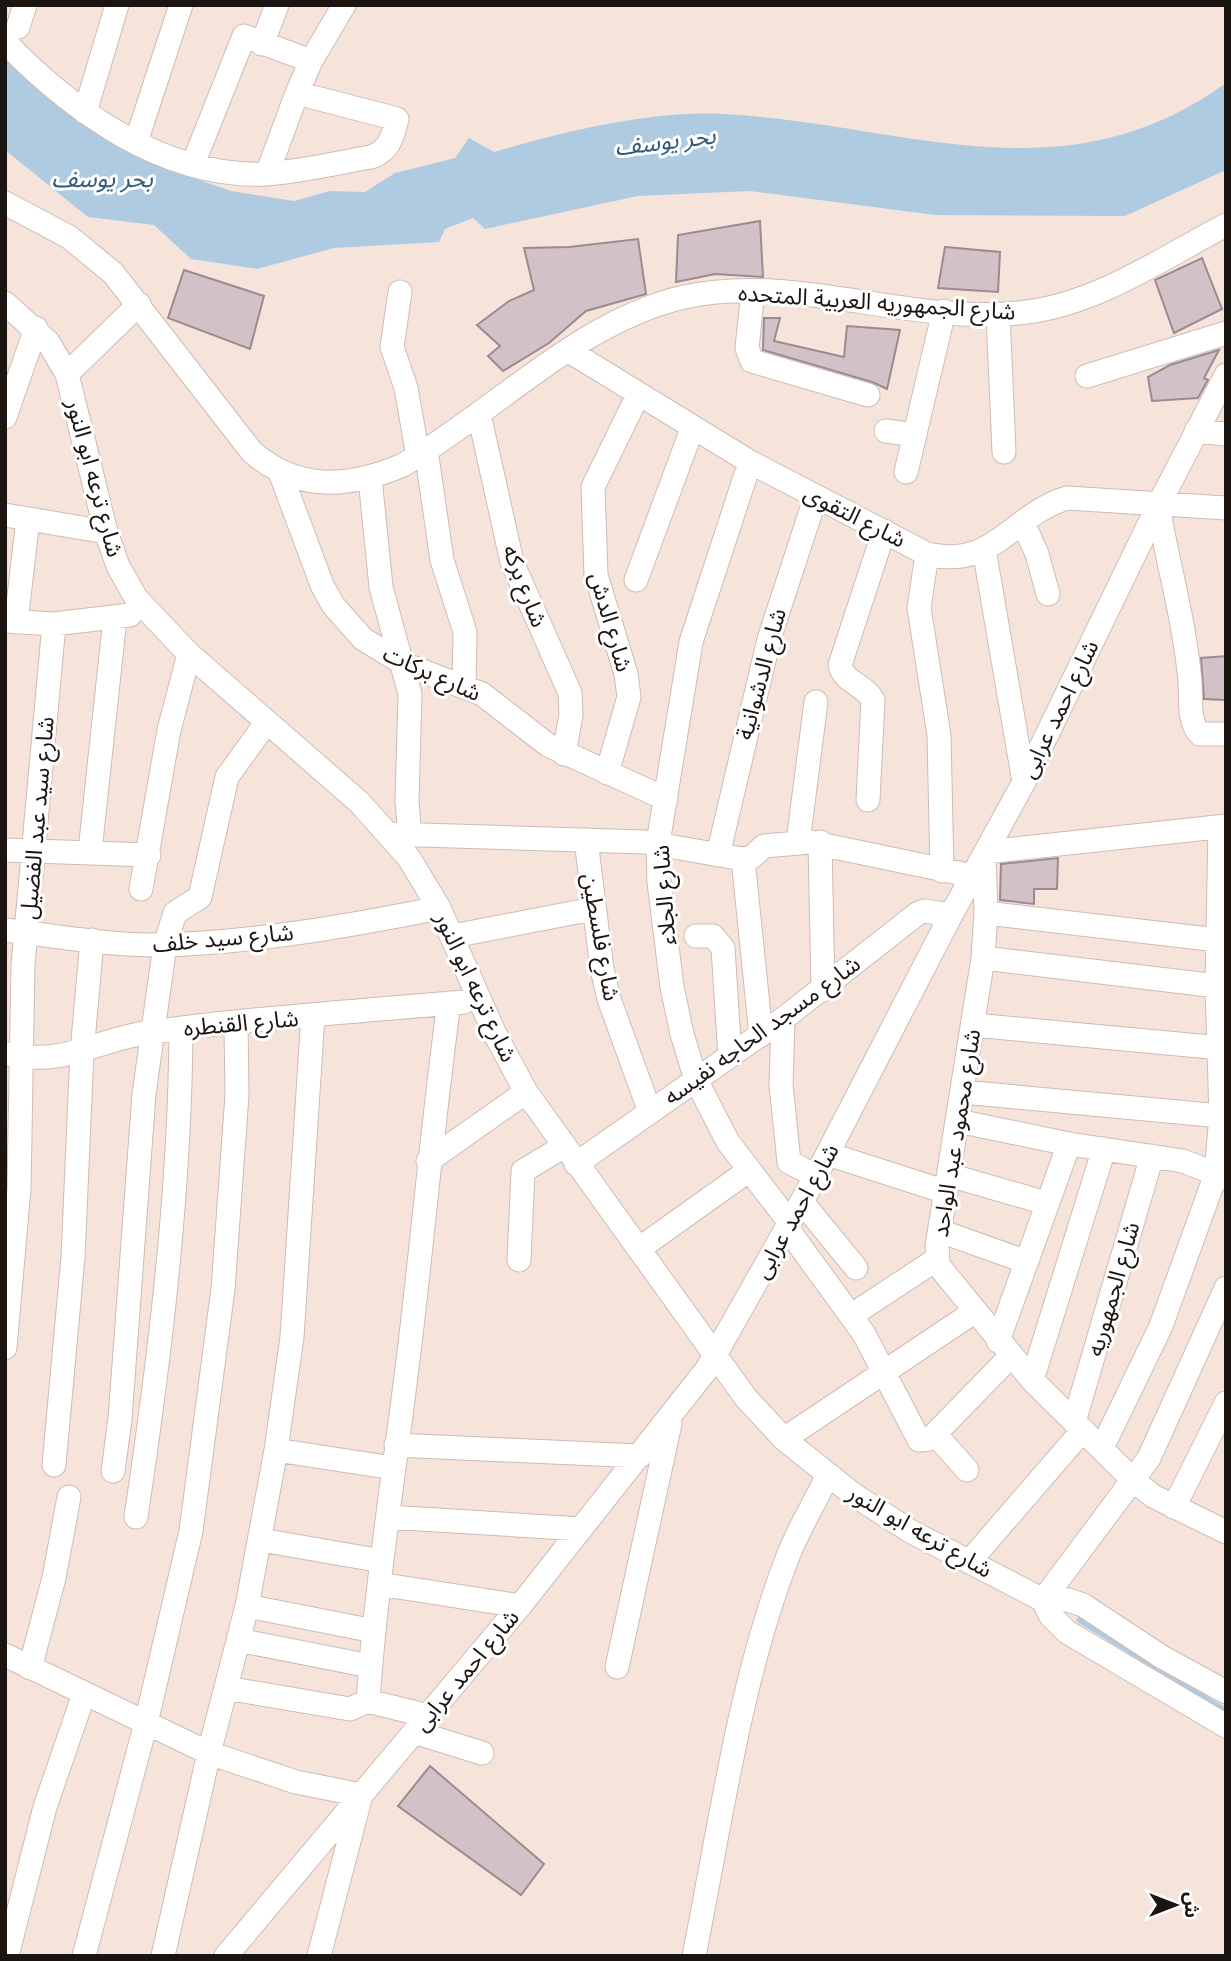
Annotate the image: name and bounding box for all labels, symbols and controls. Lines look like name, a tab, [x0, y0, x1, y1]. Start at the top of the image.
water label: بحر يوسف	[613, 120, 718, 162]
water label: بحر يوسف	[51, 164, 153, 193]
street label: شارع الجمهوريه العربية المتحده	[737, 278, 1017, 329]
street label: شارع ترعه ابو النور	[57, 395, 130, 561]
street label: شارع التقوى	[798, 478, 911, 556]
street label: شارع بركه	[494, 541, 553, 632]
street label: شارع الدش	[581, 569, 639, 676]
street label: شارع الدشوانية	[730, 605, 795, 744]
street label: شارع احمد عرابى	[1014, 635, 1107, 784]
street label: شارع بركات	[377, 639, 485, 710]
street label: شارع سيد عبد الفضيل	[14, 715, 63, 921]
street label: شارع الجلاء	[647, 844, 684, 946]
street label: شارع فلسطين	[573, 871, 626, 1004]
street label: شارع ترعه ابو النور	[426, 907, 523, 1068]
street label: شارع سيد خلف	[151, 918, 295, 961]
street label: شارع مسجد الحاجه نفيسه	[658, 949, 867, 1113]
street label: شارع القنطره	[182, 1004, 300, 1045]
street label: شارع محمود عبد الواحد	[926, 1027, 989, 1239]
street label: شارع احمد عرابى	[747, 1139, 847, 1285]
street label: شارع الجمهوريه	[1080, 1219, 1148, 1360]
street label: شارع ترعه ابو النور	[840, 1478, 997, 1586]
street label: شارع احمد عرابى	[407, 1603, 527, 1738]
north arrow	[1140, 1870, 1210, 1940]
text: ش	[1180, 1892, 1203, 1918]

